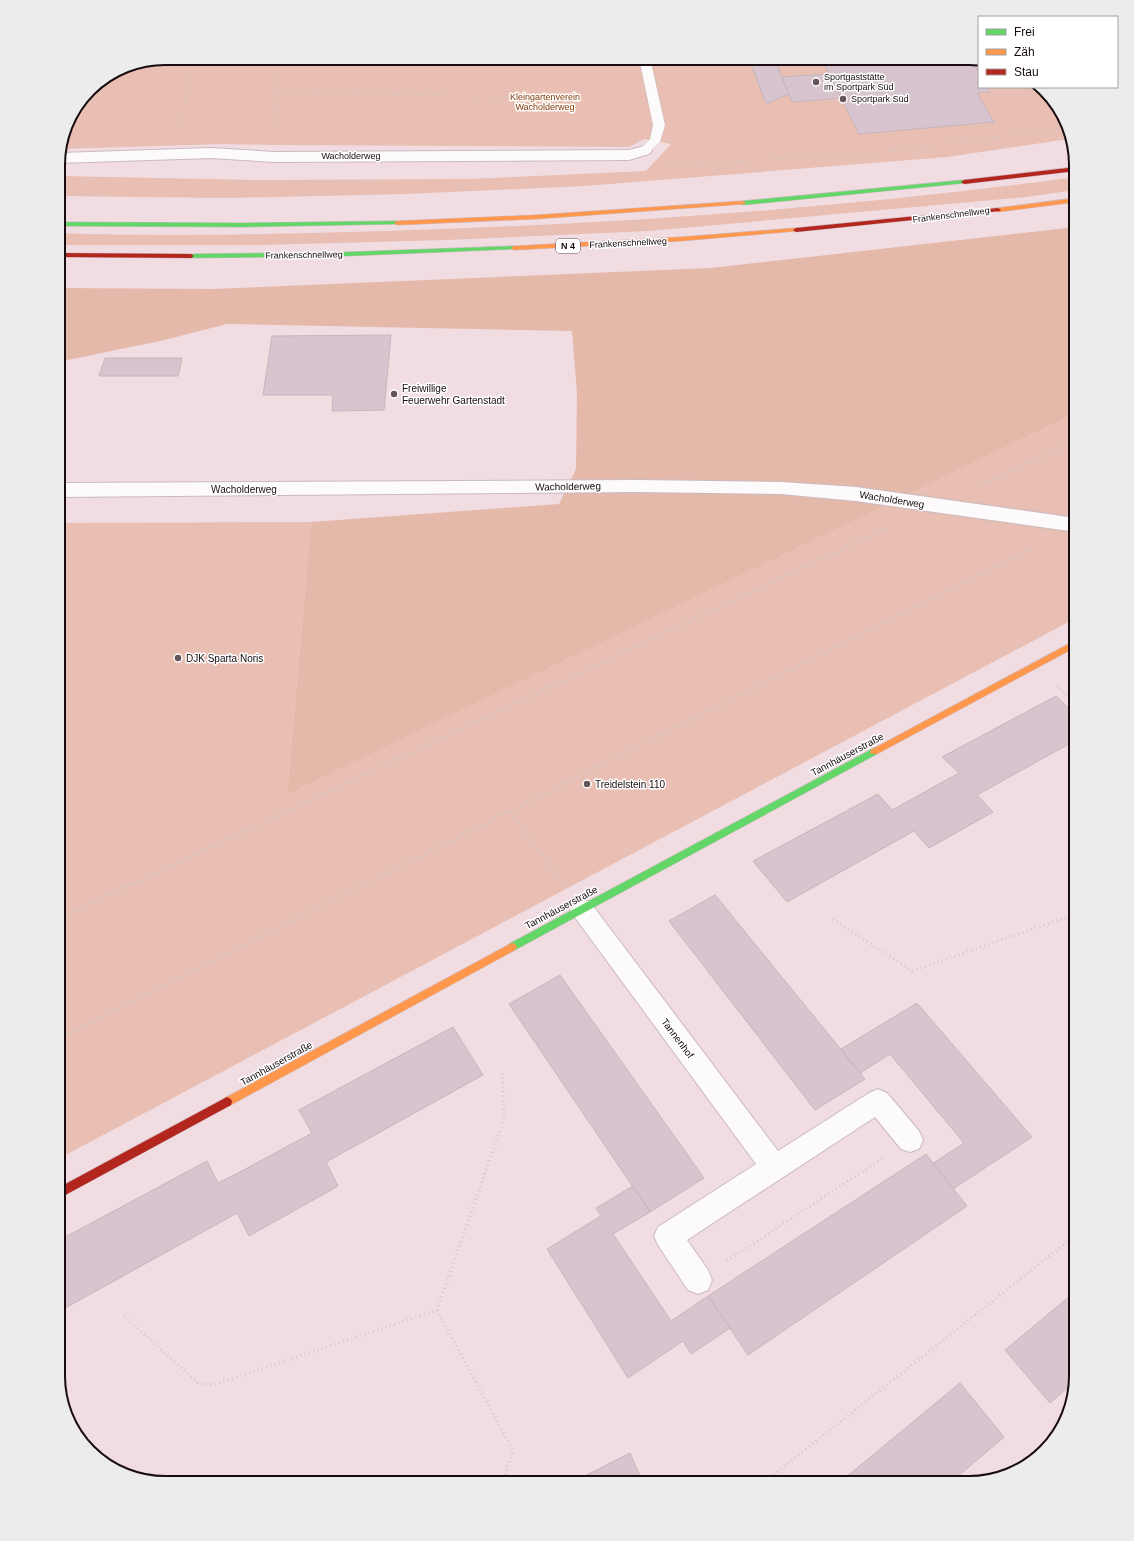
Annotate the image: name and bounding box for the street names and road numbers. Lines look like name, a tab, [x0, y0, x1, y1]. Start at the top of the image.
street label: Wacholderweg	[321, 151, 381, 161]
street label: Frankenschnellweg	[912, 205, 990, 225]
street label: Frankenschnellweg	[589, 236, 667, 250]
road number: N 4	[556, 239, 580, 253]
street label: Frankenschnellweg	[265, 249, 343, 261]
street label: Wacholderweg	[535, 480, 601, 493]
street label: Wacholderweg	[211, 484, 277, 495]
street label: Wacholderweg	[859, 489, 925, 510]
street label: Tannhäuserstraße	[809, 730, 886, 778]
street label: Tannhäuserstraße	[523, 883, 600, 931]
street label: Tannenhof	[659, 1016, 696, 1060]
street label: Tannhäuserstraße	[238, 1039, 315, 1088]

